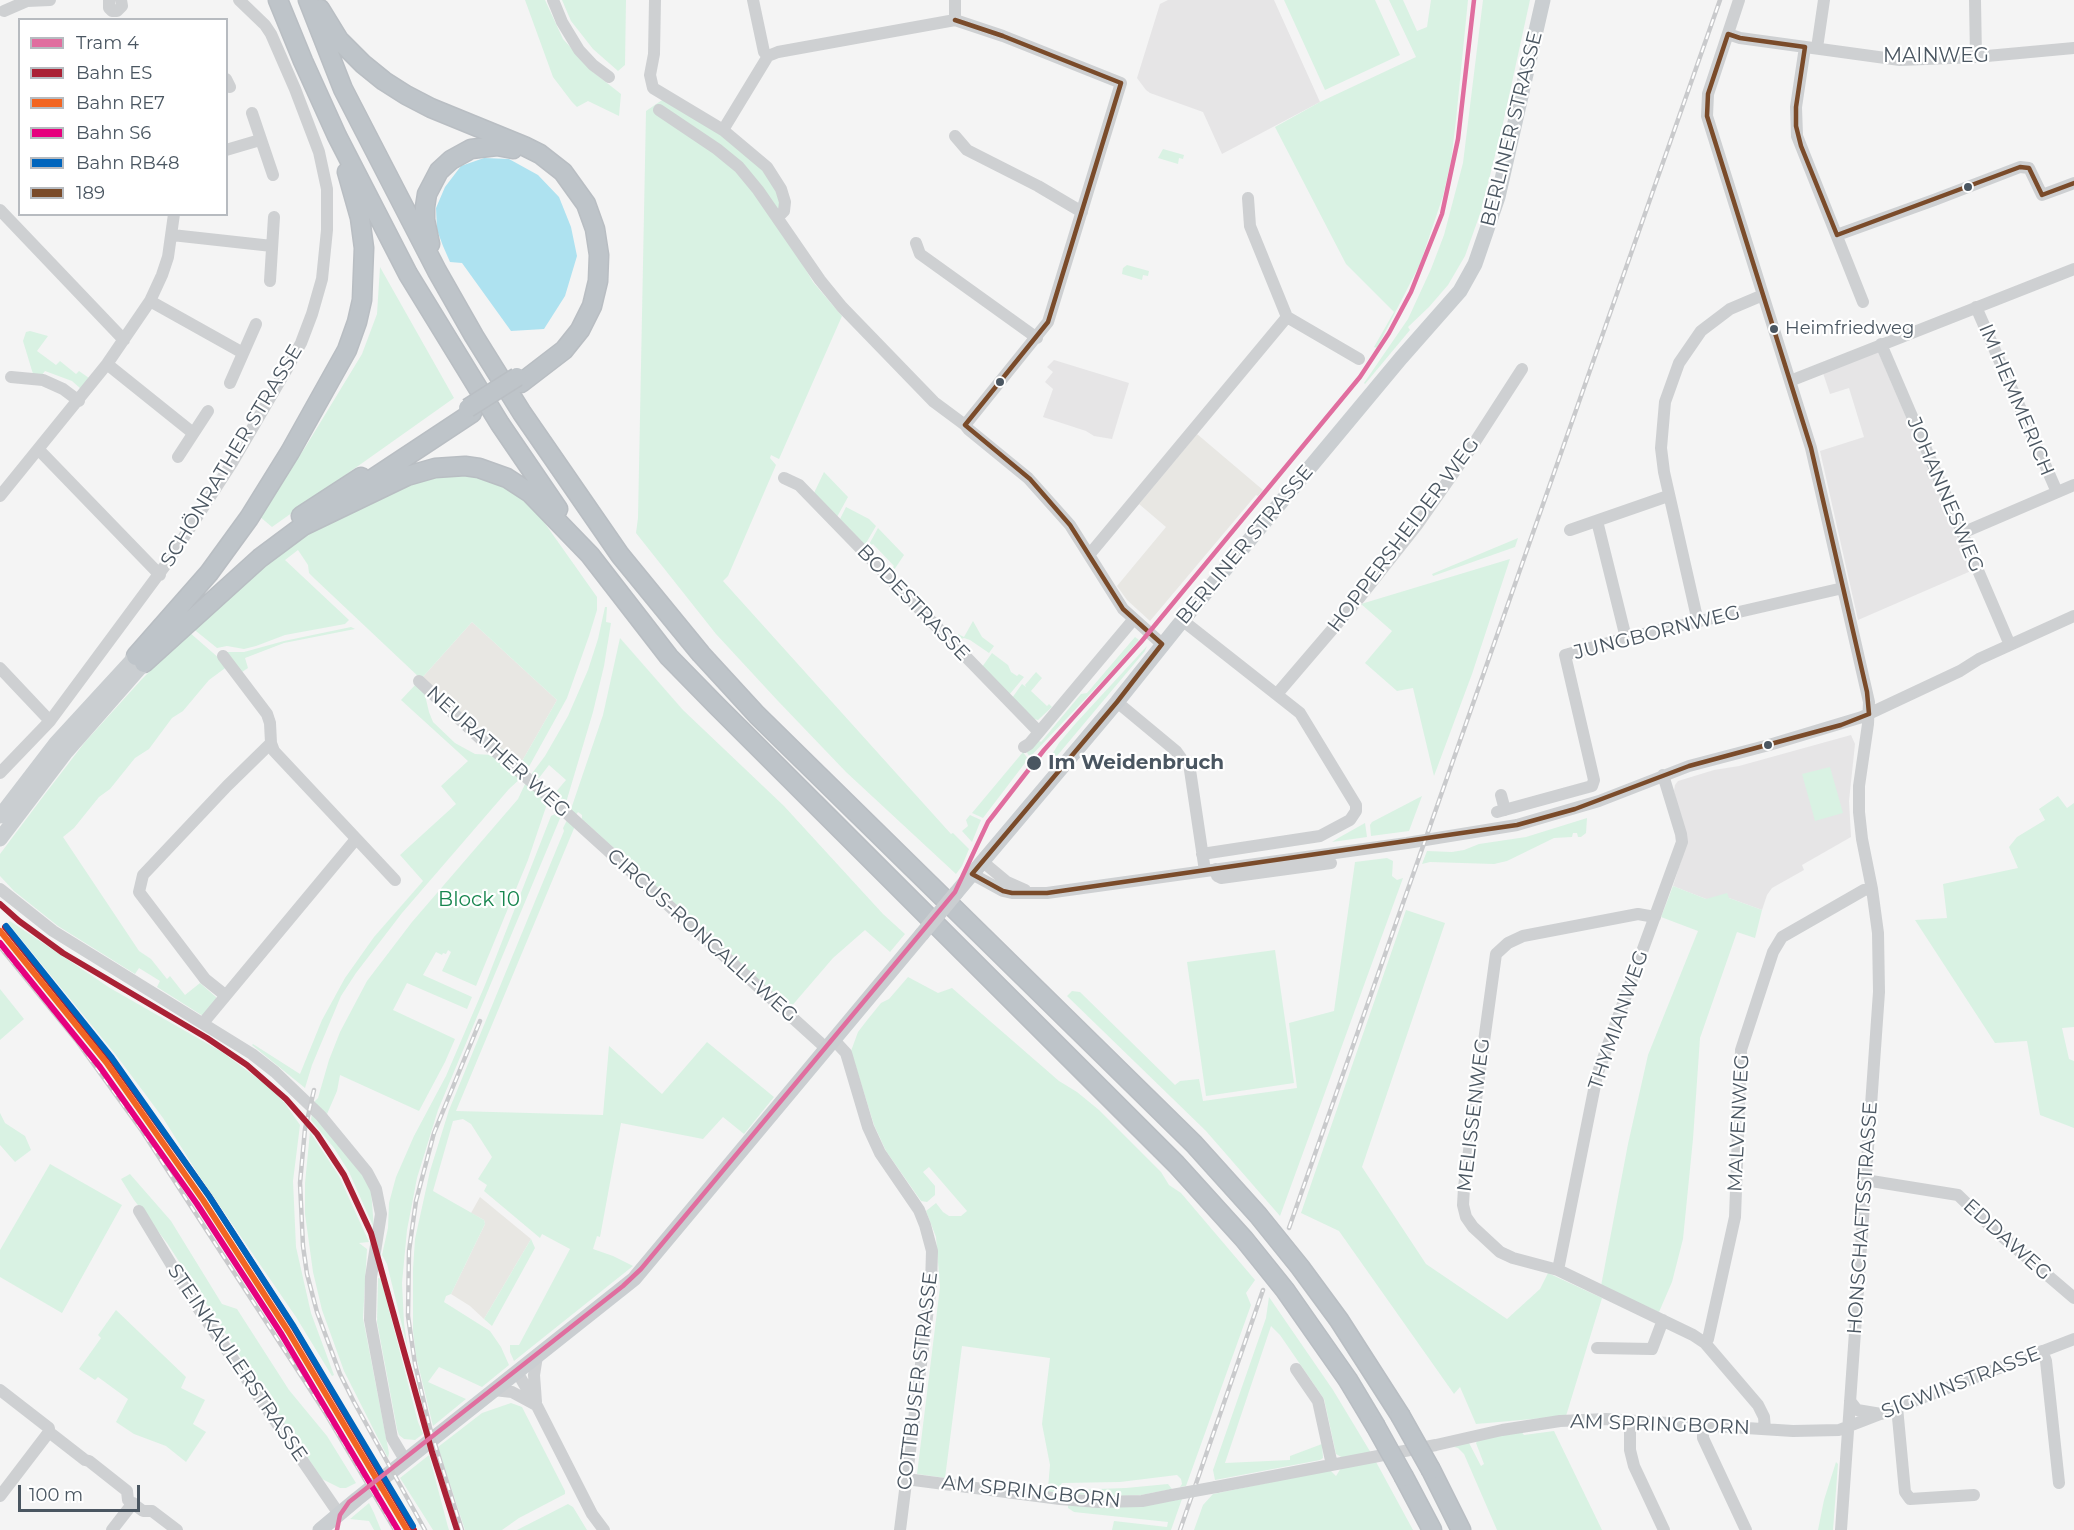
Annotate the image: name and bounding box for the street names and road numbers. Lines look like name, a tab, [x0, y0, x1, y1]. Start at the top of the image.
street label: BERLINER STRASSE	[1476, 29, 1548, 229]
street label: MAINWEG	[1883, 44, 1989, 68]
street label: IM HEMMERICH	[1973, 321, 2059, 479]
street label: SCHÖNRATHER STRASSE	[156, 341, 308, 571]
street label: JOHANNESWEG	[1901, 414, 1989, 576]
street label: HOPPERSHEIDER WEG	[1323, 433, 1485, 637]
street label: BERLINER STRASSE	[1171, 461, 1319, 629]
street label: BODESTRASSE	[852, 540, 974, 666]
street label: JUNGBORNWEG	[1571, 601, 1743, 665]
street label: NEURATHER WEG	[421, 681, 575, 823]
street label: CIRCUS-RONCALLI-WEG	[602, 844, 802, 1028]
street label: THYMIANWEG	[1584, 947, 1654, 1093]
street label: MELISSENWEG	[1453, 1037, 1495, 1193]
street label: MALVENWEG	[1723, 1054, 1755, 1192]
street label: HONSCHAFTSSTRASSE	[1843, 1101, 1883, 1335]
street label: EDDAWEG	[1958, 1194, 2056, 1286]
street label: STEINKAULERSTRASSE	[162, 1260, 312, 1466]
street label: COTTBUSER STRASSE	[893, 1270, 943, 1492]
street label: SIGWINSTRASSE	[1878, 1342, 2044, 1424]
street label: AM SPRINGBORN	[1570, 1410, 1750, 1440]
street label: AM SPRINGBORN	[940, 1471, 1122, 1513]

